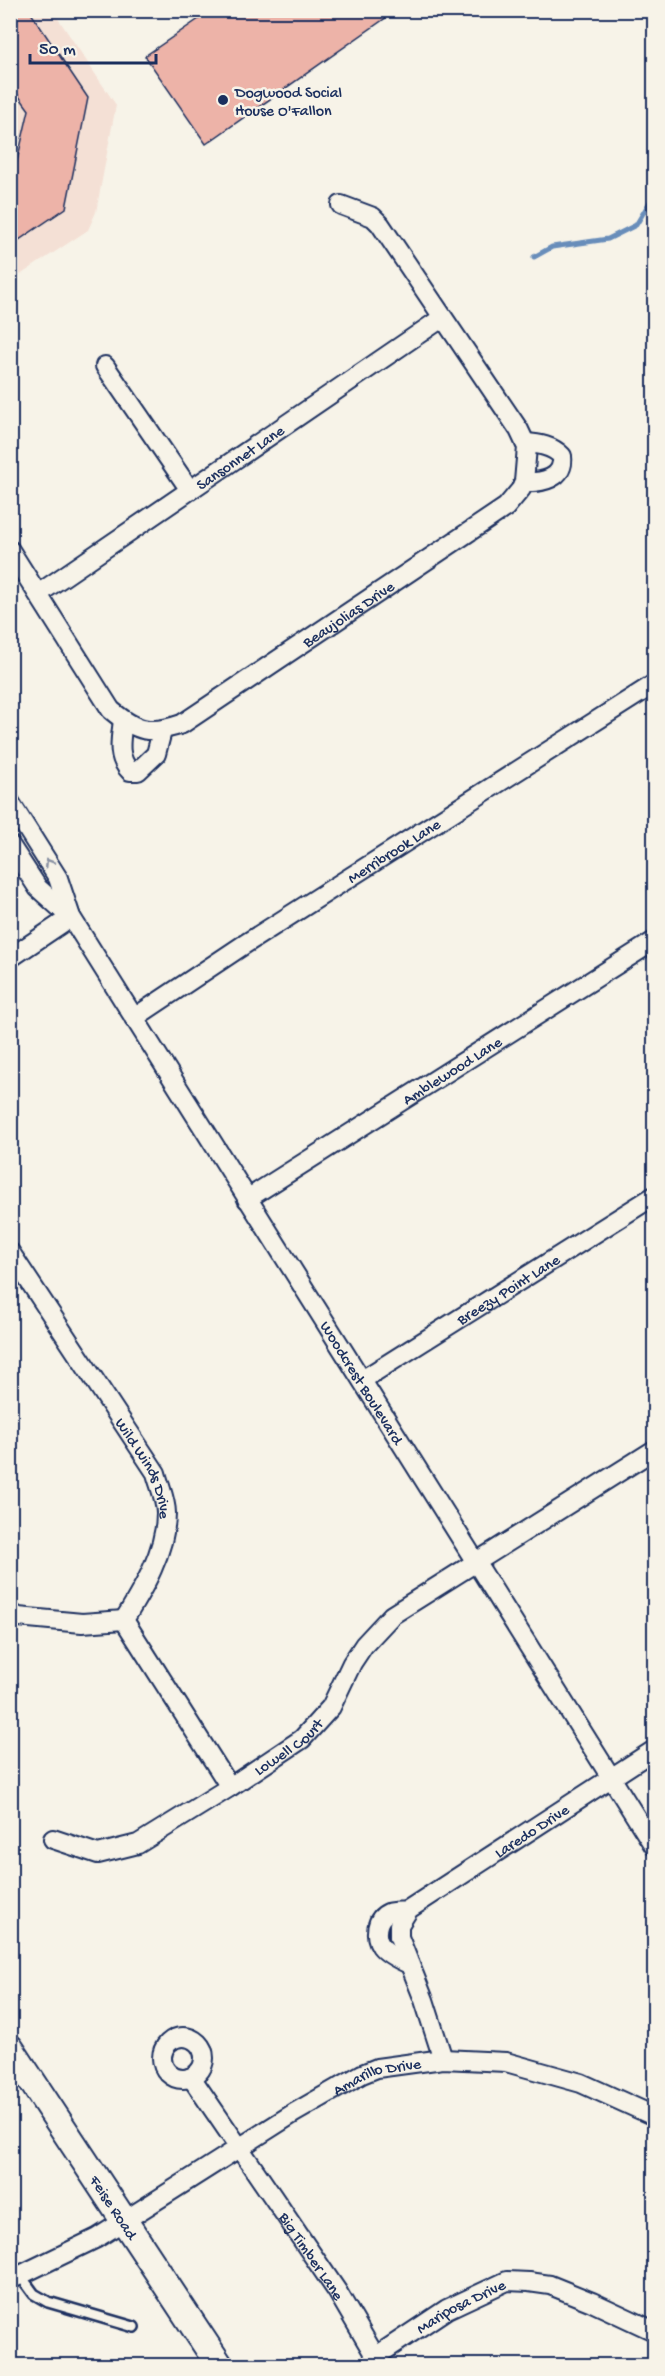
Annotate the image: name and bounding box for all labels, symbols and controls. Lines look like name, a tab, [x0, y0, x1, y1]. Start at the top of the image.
scale bar	[30, 27, 156, 65]
text: 50 m	[39, 40, 76, 61]
place label: Dogwood Social House O'Fallon	[234, 85, 342, 122]
marker: Dogwood Social House O'Fallon	[216, 93, 230, 107]
street label: Sansonnet Lane	[194, 422, 290, 496]
street label: Beaujolias Drive	[299, 578, 400, 654]
street label: Merribrook Lane	[345, 816, 446, 889]
one-way arrow	[45, 859, 57, 869]
street label: Amblewood Lane	[400, 1033, 507, 1111]
street label: Breezy Point Lane	[453, 1251, 565, 1331]
street label: Woodcrest Boulevard	[314, 1319, 407, 1450]
street label: Wild Winds Drive	[109, 1415, 172, 1520]
street label: Lowell Court	[252, 1715, 330, 1781]
street label: Laredo Drive	[492, 1801, 574, 1864]
street label: Amarillo Drive	[331, 2056, 423, 2102]
street label: Feise Road	[83, 2172, 141, 2245]
street label: Big Timber Lane	[273, 2209, 347, 2305]
street label: Mariposa Drive	[414, 2277, 510, 2340]

